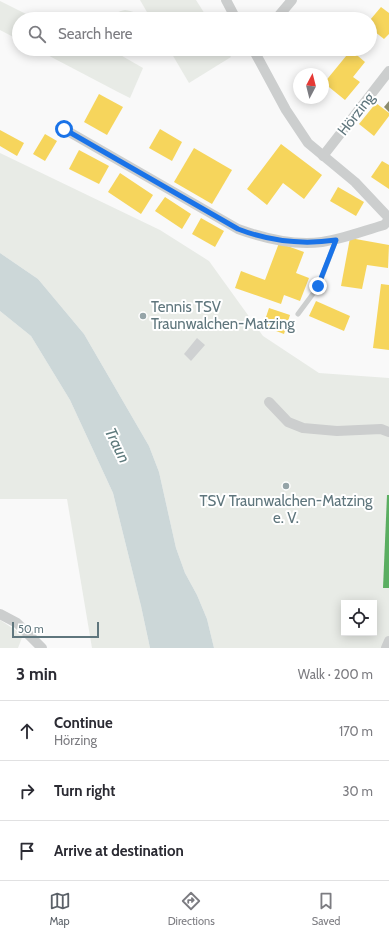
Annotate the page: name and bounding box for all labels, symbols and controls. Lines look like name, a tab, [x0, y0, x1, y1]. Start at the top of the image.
search box	[12, 12, 377, 56]
icon: search	[26, 23, 48, 45]
text: Search here	[58, 25, 133, 43]
north arrow	[293, 68, 329, 104]
street label: Hörzing	[334, 89, 379, 139]
route start	[55, 120, 73, 138]
route end	[309, 277, 327, 295]
place label: Tennis TSV Traunwalchen-Matzing	[151, 298, 295, 333]
marker: Tennis TSV Traunwalchen-Matzing	[138, 311, 148, 321]
water label: Traun	[101, 425, 134, 466]
marker: TSV Traunwalchen-Matzing e. V.	[281, 481, 291, 491]
place label: TSV Traunwalchen-Matzing e. V.	[199, 492, 373, 527]
map controls	[341, 600, 377, 636]
button: locate	[341, 600, 377, 636]
scale bar	[12, 620, 99, 639]
text: 50 m	[18, 622, 44, 636]
text: 3 min	[16, 664, 57, 684]
text: Walk · 200 m	[298, 666, 373, 682]
text: Continue	[54, 714, 113, 732]
icon: ahead	[16, 720, 38, 742]
text: 170 m	[339, 723, 373, 739]
text: Hörzing	[54, 732, 97, 748]
icon: right	[16, 780, 38, 802]
text: Turn right	[54, 782, 115, 800]
text: 30 m	[343, 783, 373, 799]
icon: arrive	[16, 840, 38, 862]
text: Arrive at destination	[54, 842, 184, 860]
tab: Map	[49, 890, 71, 928]
tab: Directions	[168, 890, 215, 928]
tab: Saved	[312, 890, 340, 928]

